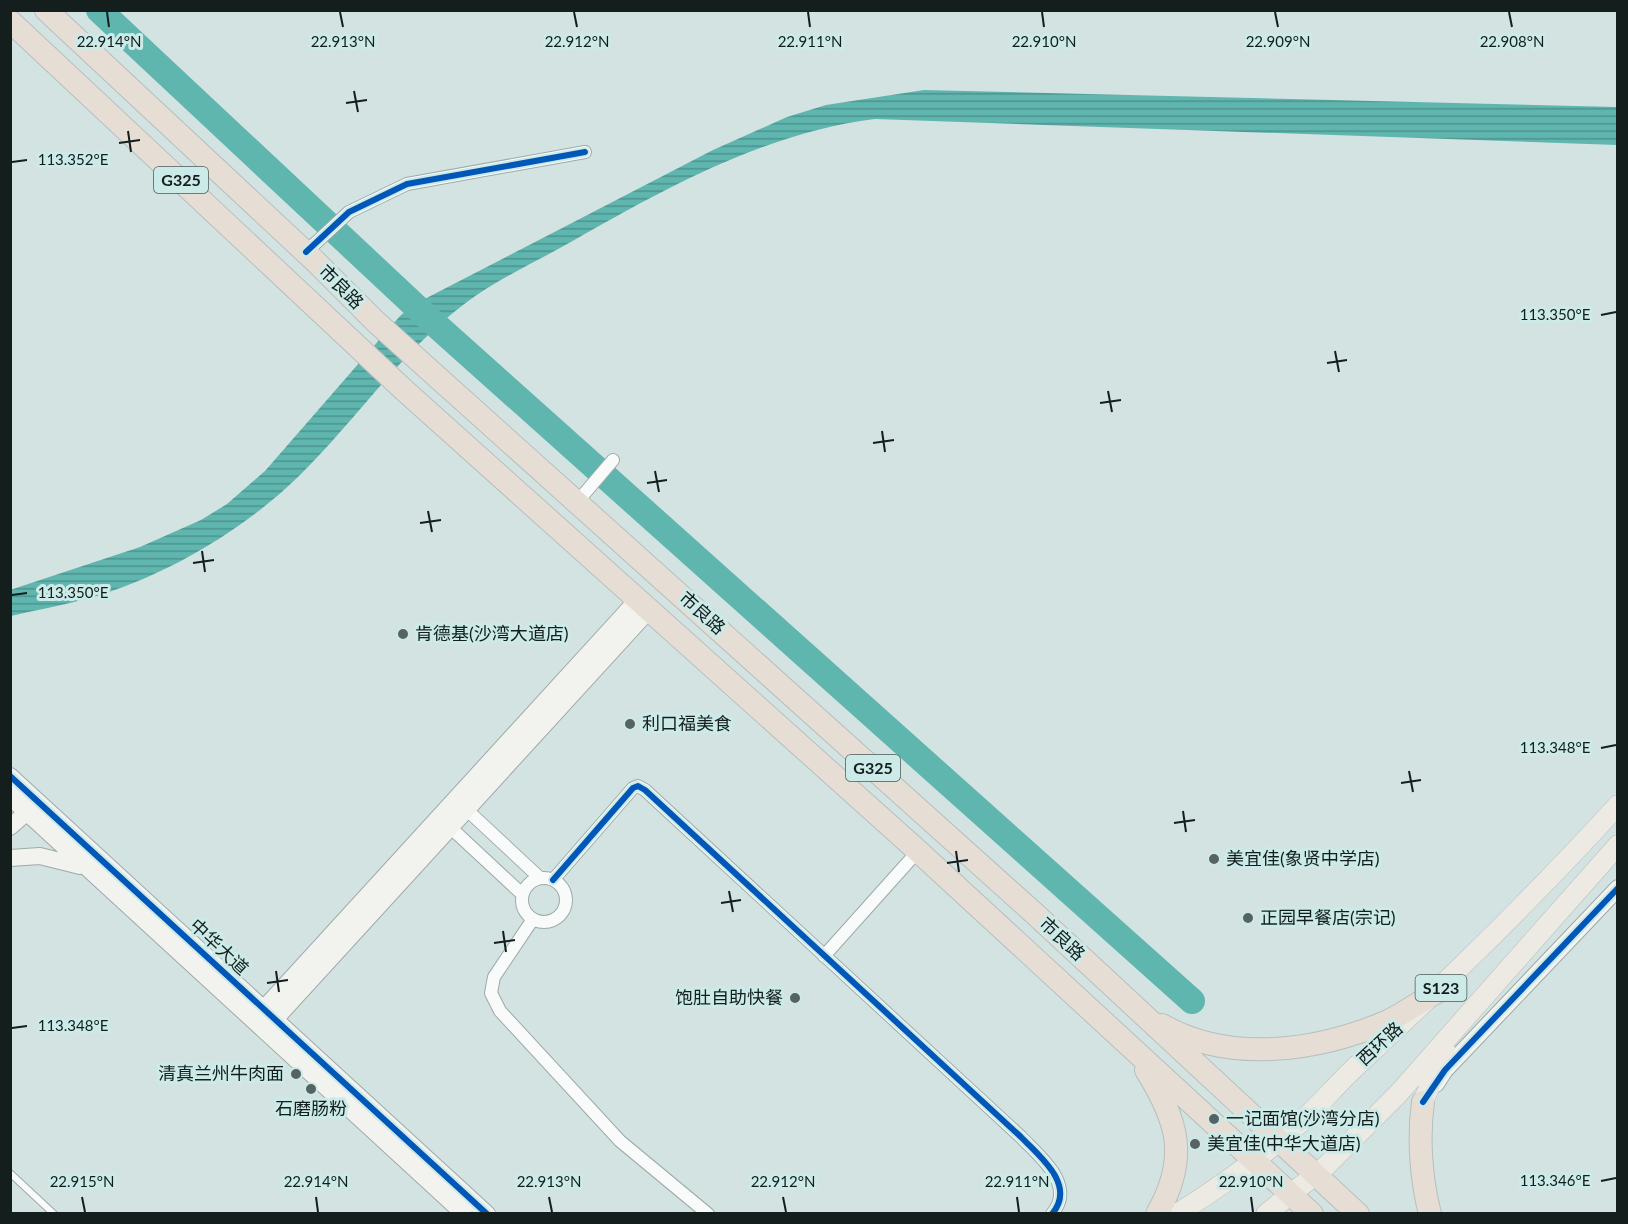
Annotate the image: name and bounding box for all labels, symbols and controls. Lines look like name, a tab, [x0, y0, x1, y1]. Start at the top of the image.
text: 22.914°N	[77, 32, 141, 50]
text: 22.913°N	[311, 32, 375, 50]
text: 22.912°N	[545, 32, 609, 50]
text: 22.911°N	[778, 32, 842, 50]
text: 22.910°N	[1012, 32, 1076, 50]
text: 22.909°N	[1246, 32, 1310, 50]
text: 22.908°N	[1480, 32, 1544, 50]
text: 113.352°E	[38, 150, 108, 168]
road number: G325	[154, 167, 208, 193]
street label: 市良路	[315, 259, 369, 313]
text: 113.350°E	[1520, 305, 1590, 323]
text: 113.350°E	[38, 583, 108, 601]
street label: 市良路	[675, 586, 730, 638]
place label: 肯德基(沙湾大道店)	[415, 622, 569, 644]
marker: 肯德基(沙湾大道店)	[396, 627, 410, 641]
place label: 利口福美食	[642, 712, 732, 734]
marker: 利口福美食	[623, 717, 637, 731]
text: 113.348°E	[1520, 738, 1590, 756]
road number: G325	[846, 755, 900, 781]
place label: 美宜佳(象贤中学店)	[1226, 847, 1380, 869]
marker: 美宜佳(象贤中学店)	[1207, 852, 1221, 866]
place label: 正园早餐店(宗记)	[1260, 906, 1396, 928]
marker: 正园早餐店(宗记)	[1241, 911, 1255, 925]
street label: 市良路	[1035, 912, 1090, 965]
street label: 中华大道	[186, 914, 254, 979]
road number: S123	[1416, 975, 1466, 1001]
place label: 饱肚自助快餐	[675, 986, 783, 1008]
marker: 饱肚自助快餐	[788, 991, 802, 1005]
text: 113.348°E	[38, 1016, 108, 1034]
street label: 西环路	[1352, 1017, 1407, 1070]
place label: 清真兰州牛肉面	[158, 1062, 284, 1084]
marker: 清真兰州牛肉面	[289, 1067, 303, 1081]
marker: 石磨肠粉	[304, 1082, 318, 1096]
place label: 石磨肠粉	[275, 1097, 347, 1119]
place label: 一记面馆(沙湾分店)	[1226, 1107, 1380, 1129]
marker: 一记面馆(沙湾分店)	[1207, 1112, 1221, 1126]
place label: 美宜佳(中华大道店)	[1207, 1132, 1361, 1154]
marker: 美宜佳(中华大道店)	[1188, 1137, 1202, 1151]
text: 113.346°E	[1520, 1171, 1590, 1189]
text: 22.915°N	[50, 1172, 114, 1190]
text: 22.914°N	[284, 1172, 348, 1190]
text: 22.913°N	[517, 1172, 581, 1190]
text: 22.912°N	[751, 1172, 815, 1190]
text: 22.911°N	[985, 1172, 1049, 1190]
text: 22.910°N	[1219, 1172, 1283, 1190]

